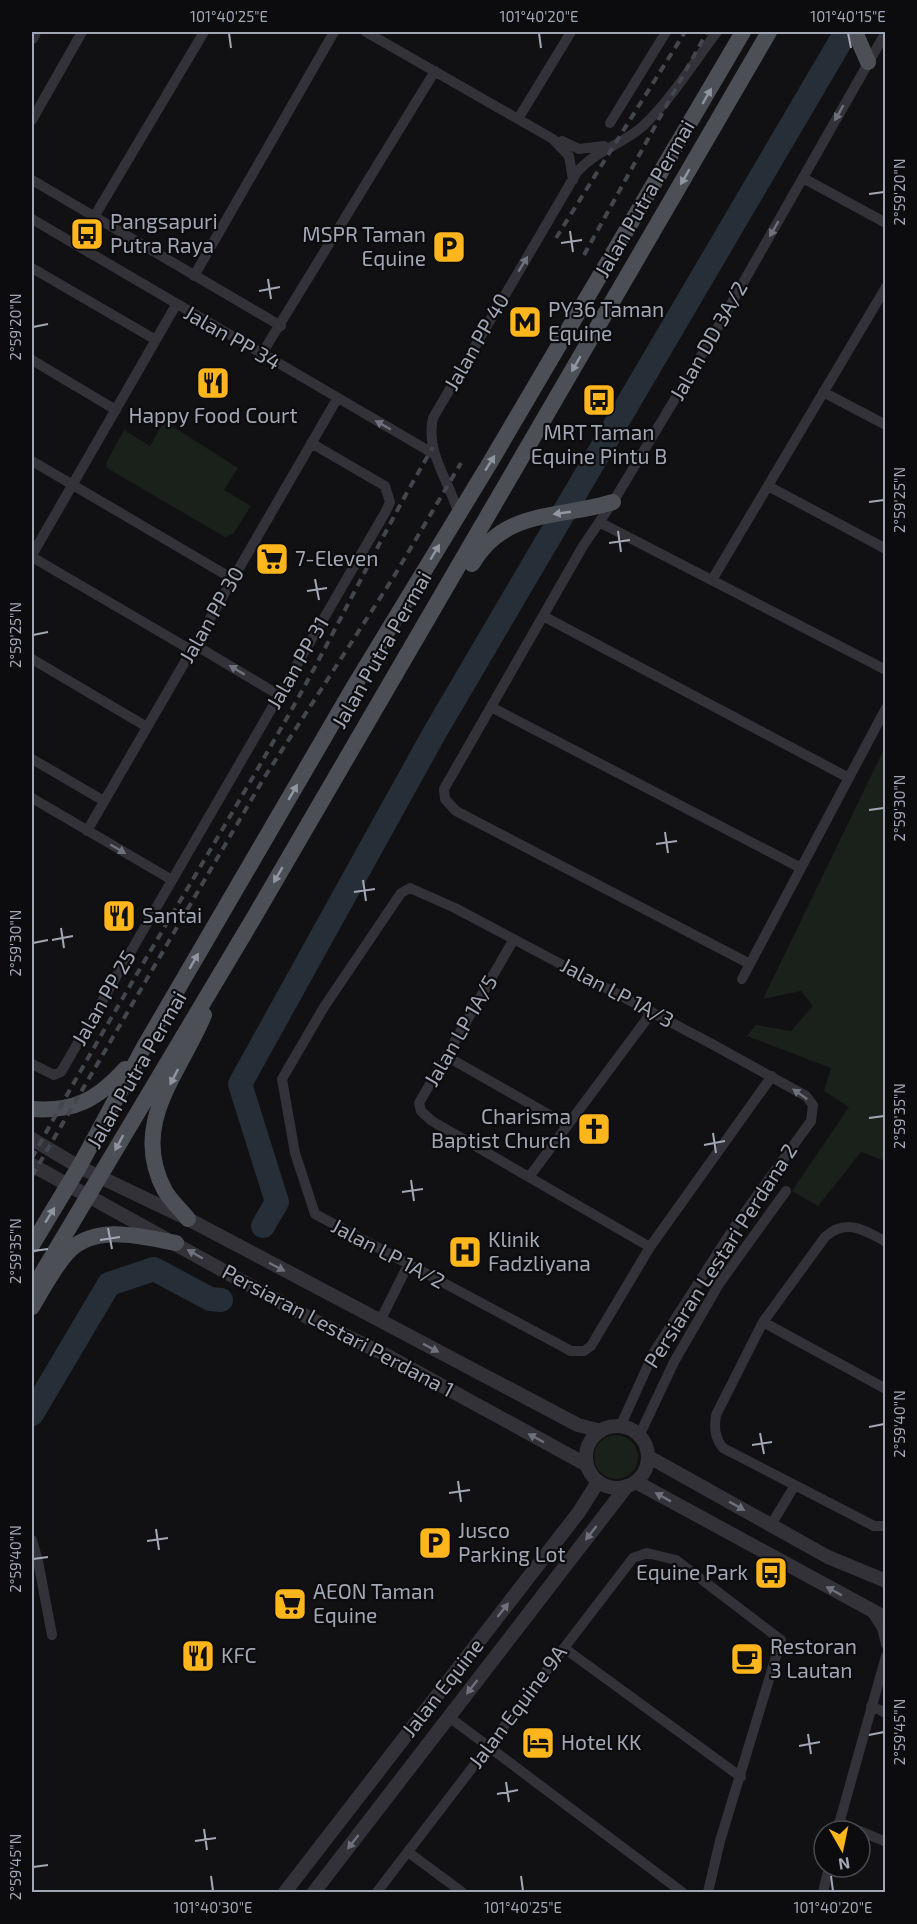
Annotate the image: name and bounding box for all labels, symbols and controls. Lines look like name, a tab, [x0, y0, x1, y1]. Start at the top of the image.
text: 101°40'25"E	[190, 7, 268, 25]
text: 101°40'20"E	[499, 7, 579, 25]
text: 101°40'15"E	[810, 7, 886, 25]
one-way arrow	[701, 88, 712, 104]
one-way arrow	[834, 105, 845, 121]
street label: Jalan Putra Permai	[589, 115, 699, 281]
text: 2°59'20"N	[890, 159, 908, 225]
one-way arrow	[679, 169, 690, 185]
place label: Pangsapuri Putra Raya	[110, 208, 218, 257]
bus stop icon: Pangsapuri Putra Raya	[69, 216, 105, 252]
place label: MSPR Taman Equine	[302, 221, 426, 270]
one-way arrow	[769, 221, 779, 238]
parking icon: MSPR Taman Equine	[431, 229, 467, 265]
one-way arrow	[518, 255, 528, 272]
street label: Jalan DD 3A/2	[664, 276, 752, 404]
street label: Jalan PP 40	[438, 288, 514, 394]
text: 2°59'20"N	[6, 294, 24, 360]
place label: PY36 Taman Equine	[548, 296, 664, 345]
street label: Jalan PP 34	[180, 299, 285, 374]
metro station icon: PY36 Taman Equine	[507, 304, 543, 340]
one-way arrow	[571, 355, 581, 372]
restaurant icon: Happy Food Court	[195, 365, 231, 401]
bus stop icon: MRT Taman Equine Pintu B	[581, 382, 617, 418]
place label: Happy Food Court	[129, 402, 298, 427]
place label: MRT Taman Equine Pintu B	[531, 419, 667, 468]
one-way arrow	[374, 420, 391, 430]
one-way arrow	[484, 455, 495, 471]
text: 2°59'25"N	[890, 467, 908, 533]
one-way arrow	[552, 508, 571, 518]
supermarket icon: 7-Eleven	[254, 541, 290, 577]
one-way arrow	[429, 544, 440, 560]
place label: 7-Eleven	[295, 545, 378, 570]
street label: Jalan PP 30	[173, 562, 248, 667]
street label: Jalan Putra Permai	[326, 566, 436, 732]
text: 2°59'25"N	[6, 602, 24, 668]
street label: Jalan PP 31	[260, 612, 333, 713]
one-way arrow	[229, 665, 245, 676]
text: 2°59'30"N	[890, 775, 908, 841]
one-way arrow	[287, 784, 298, 800]
one-way arrow	[110, 844, 127, 854]
one-way arrow	[273, 867, 284, 883]
restaurant icon: Santai	[101, 898, 137, 934]
place label: Santai	[142, 902, 202, 927]
text: 2°59'30"N	[6, 910, 24, 976]
street label: Jalan PP 25	[66, 945, 140, 1049]
street label: Jalan LP 1A/3	[557, 951, 679, 1032]
one-way arrow	[189, 952, 199, 969]
street label: Jalan LP 1A/5	[418, 970, 502, 1090]
street label: Jalan Putra Permai	[81, 986, 191, 1152]
one-way arrow	[169, 1069, 179, 1086]
text: 2°59'35"N	[890, 1083, 908, 1149]
one-way arrow	[792, 1088, 808, 1100]
place label: Charisma Baptist Church	[431, 1103, 571, 1152]
church icon: Charisma Baptist Church	[576, 1111, 612, 1147]
one-way arrow	[114, 1135, 124, 1152]
street label: Persiaran Lestari Perdana 2	[638, 1138, 802, 1372]
one-way arrow	[44, 1207, 55, 1223]
street label: Jalan LP 1A/2	[328, 1212, 450, 1293]
text: 2°59'35"N	[6, 1218, 24, 1284]
place label: Klinik Fadzliyana	[488, 1226, 591, 1275]
hospital icon: Klinik Fadzliyana	[447, 1234, 483, 1270]
one-way arrow	[187, 1248, 203, 1259]
street label: Persiaran Lestari Perdana 1	[219, 1258, 459, 1401]
one-way arrow	[269, 1262, 286, 1272]
one-way arrow	[423, 1343, 440, 1353]
text: 2°59'40"N	[890, 1390, 908, 1458]
one-way arrow	[527, 1433, 544, 1443]
one-way arrow	[654, 1492, 671, 1502]
one-way arrow	[729, 1501, 746, 1511]
place label: Jusco Parking Lot	[458, 1517, 565, 1566]
text: 2°59'40"N	[6, 1525, 24, 1593]
parking icon: Jusco Parking Lot	[417, 1525, 453, 1561]
one-way arrow	[585, 1525, 597, 1540]
bus stop icon: Equine Park	[753, 1555, 789, 1591]
place label: Equine Park	[636, 1559, 748, 1584]
place label: AEON Taman Equine	[313, 1578, 435, 1627]
one-way arrow	[826, 1585, 842, 1596]
supermarket icon: AEON Taman Equine	[272, 1586, 308, 1622]
one-way arrow	[497, 1603, 509, 1618]
street label: Jalan Equine	[396, 1633, 488, 1741]
place label: Restoran 3 Lautan	[770, 1633, 857, 1682]
restaurant icon: KFC	[180, 1638, 216, 1674]
street label: Jalan Equine 9A	[462, 1640, 571, 1773]
cafe icon: Restoran 3 Lautan	[729, 1641, 765, 1677]
place label: KFC	[221, 1642, 257, 1667]
one-way arrow	[466, 1679, 478, 1695]
text: 2°59'45"N	[890, 1699, 908, 1765]
hotel icon: Hotel KK	[520, 1725, 556, 1761]
place label: Hotel KK	[561, 1729, 642, 1754]
north arrow	[812, 1819, 872, 1879]
text: 2°59'45"N	[6, 1834, 24, 1900]
one-way arrow	[347, 1834, 360, 1850]
text: N	[837, 1854, 852, 1875]
text: 101°40'30"E	[174, 1898, 252, 1916]
text: 101°40'25"E	[484, 1898, 562, 1916]
text: 101°40'20"E	[793, 1898, 873, 1916]

